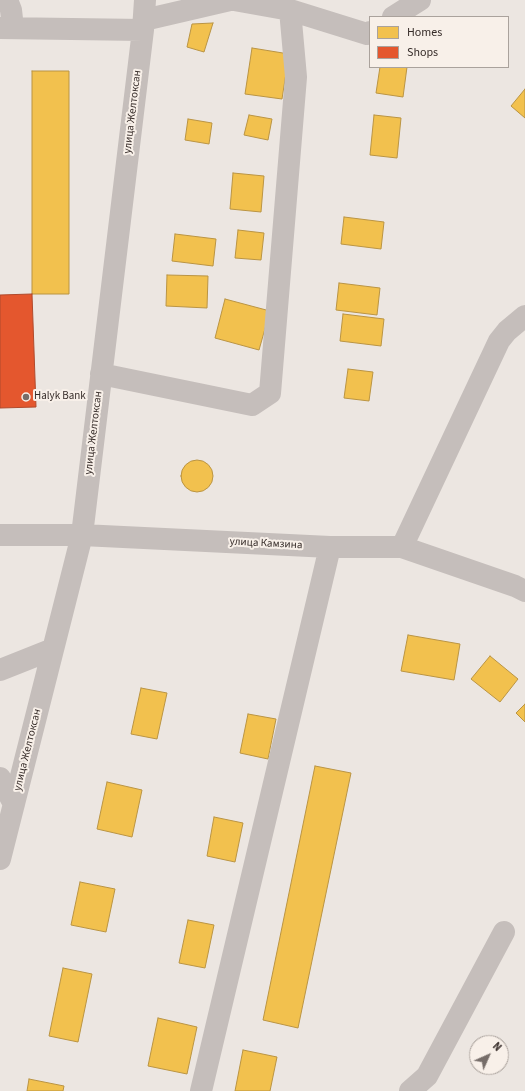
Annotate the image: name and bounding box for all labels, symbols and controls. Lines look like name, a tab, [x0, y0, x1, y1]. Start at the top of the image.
legend	[369, 16, 509, 68]
text: Homes	[407, 24, 442, 41]
text: Shops	[407, 44, 438, 61]
street label: улица Желтоксан	[121, 69, 145, 155]
place label: Halyk Bank	[34, 390, 86, 404]
street label: улица Желтоксан	[82, 390, 106, 476]
marker: Halyk Bank	[21, 392, 31, 402]
street label: улица Камзина	[229, 536, 303, 552]
street label: улица Желтоксан	[11, 708, 45, 792]
north arrow	[469, 1035, 509, 1075]
text: N	[489, 1039, 505, 1055]

